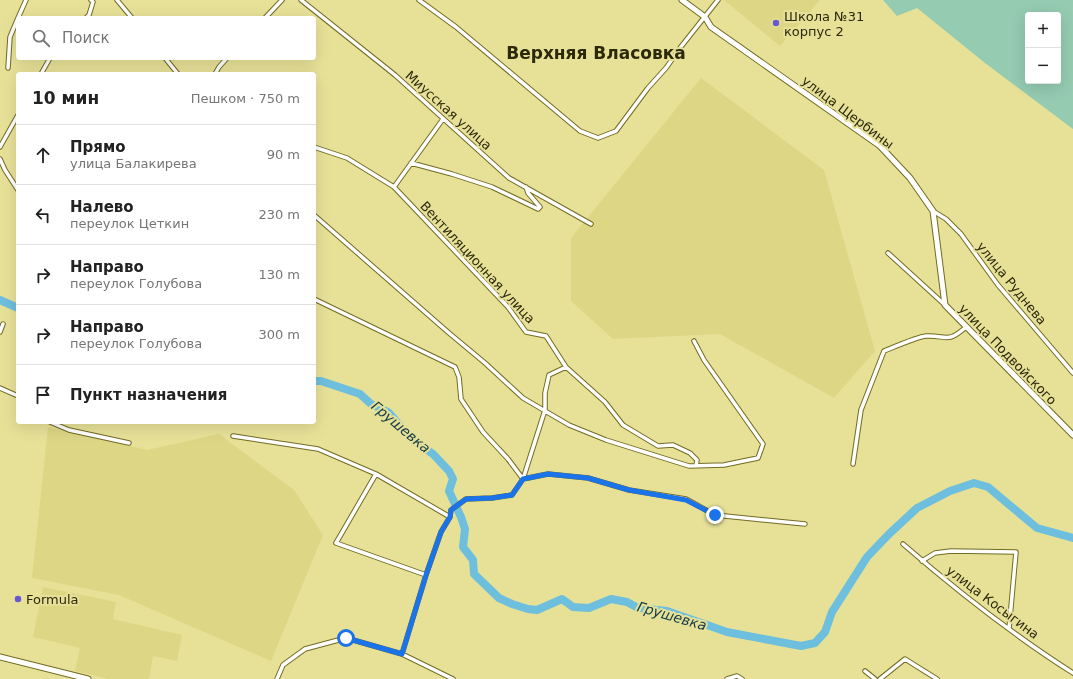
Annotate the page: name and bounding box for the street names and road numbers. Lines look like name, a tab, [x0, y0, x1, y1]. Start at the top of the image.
street label: Миусская улица	[403, 68, 495, 153]
street label: улица Щербины	[799, 73, 897, 152]
street label: Вентиляционная улица	[417, 198, 538, 326]
street label: улица Руднева	[974, 239, 1050, 328]
street label: улица Подвойского	[956, 301, 1060, 408]
street label: улица Косыгина	[944, 563, 1042, 642]

